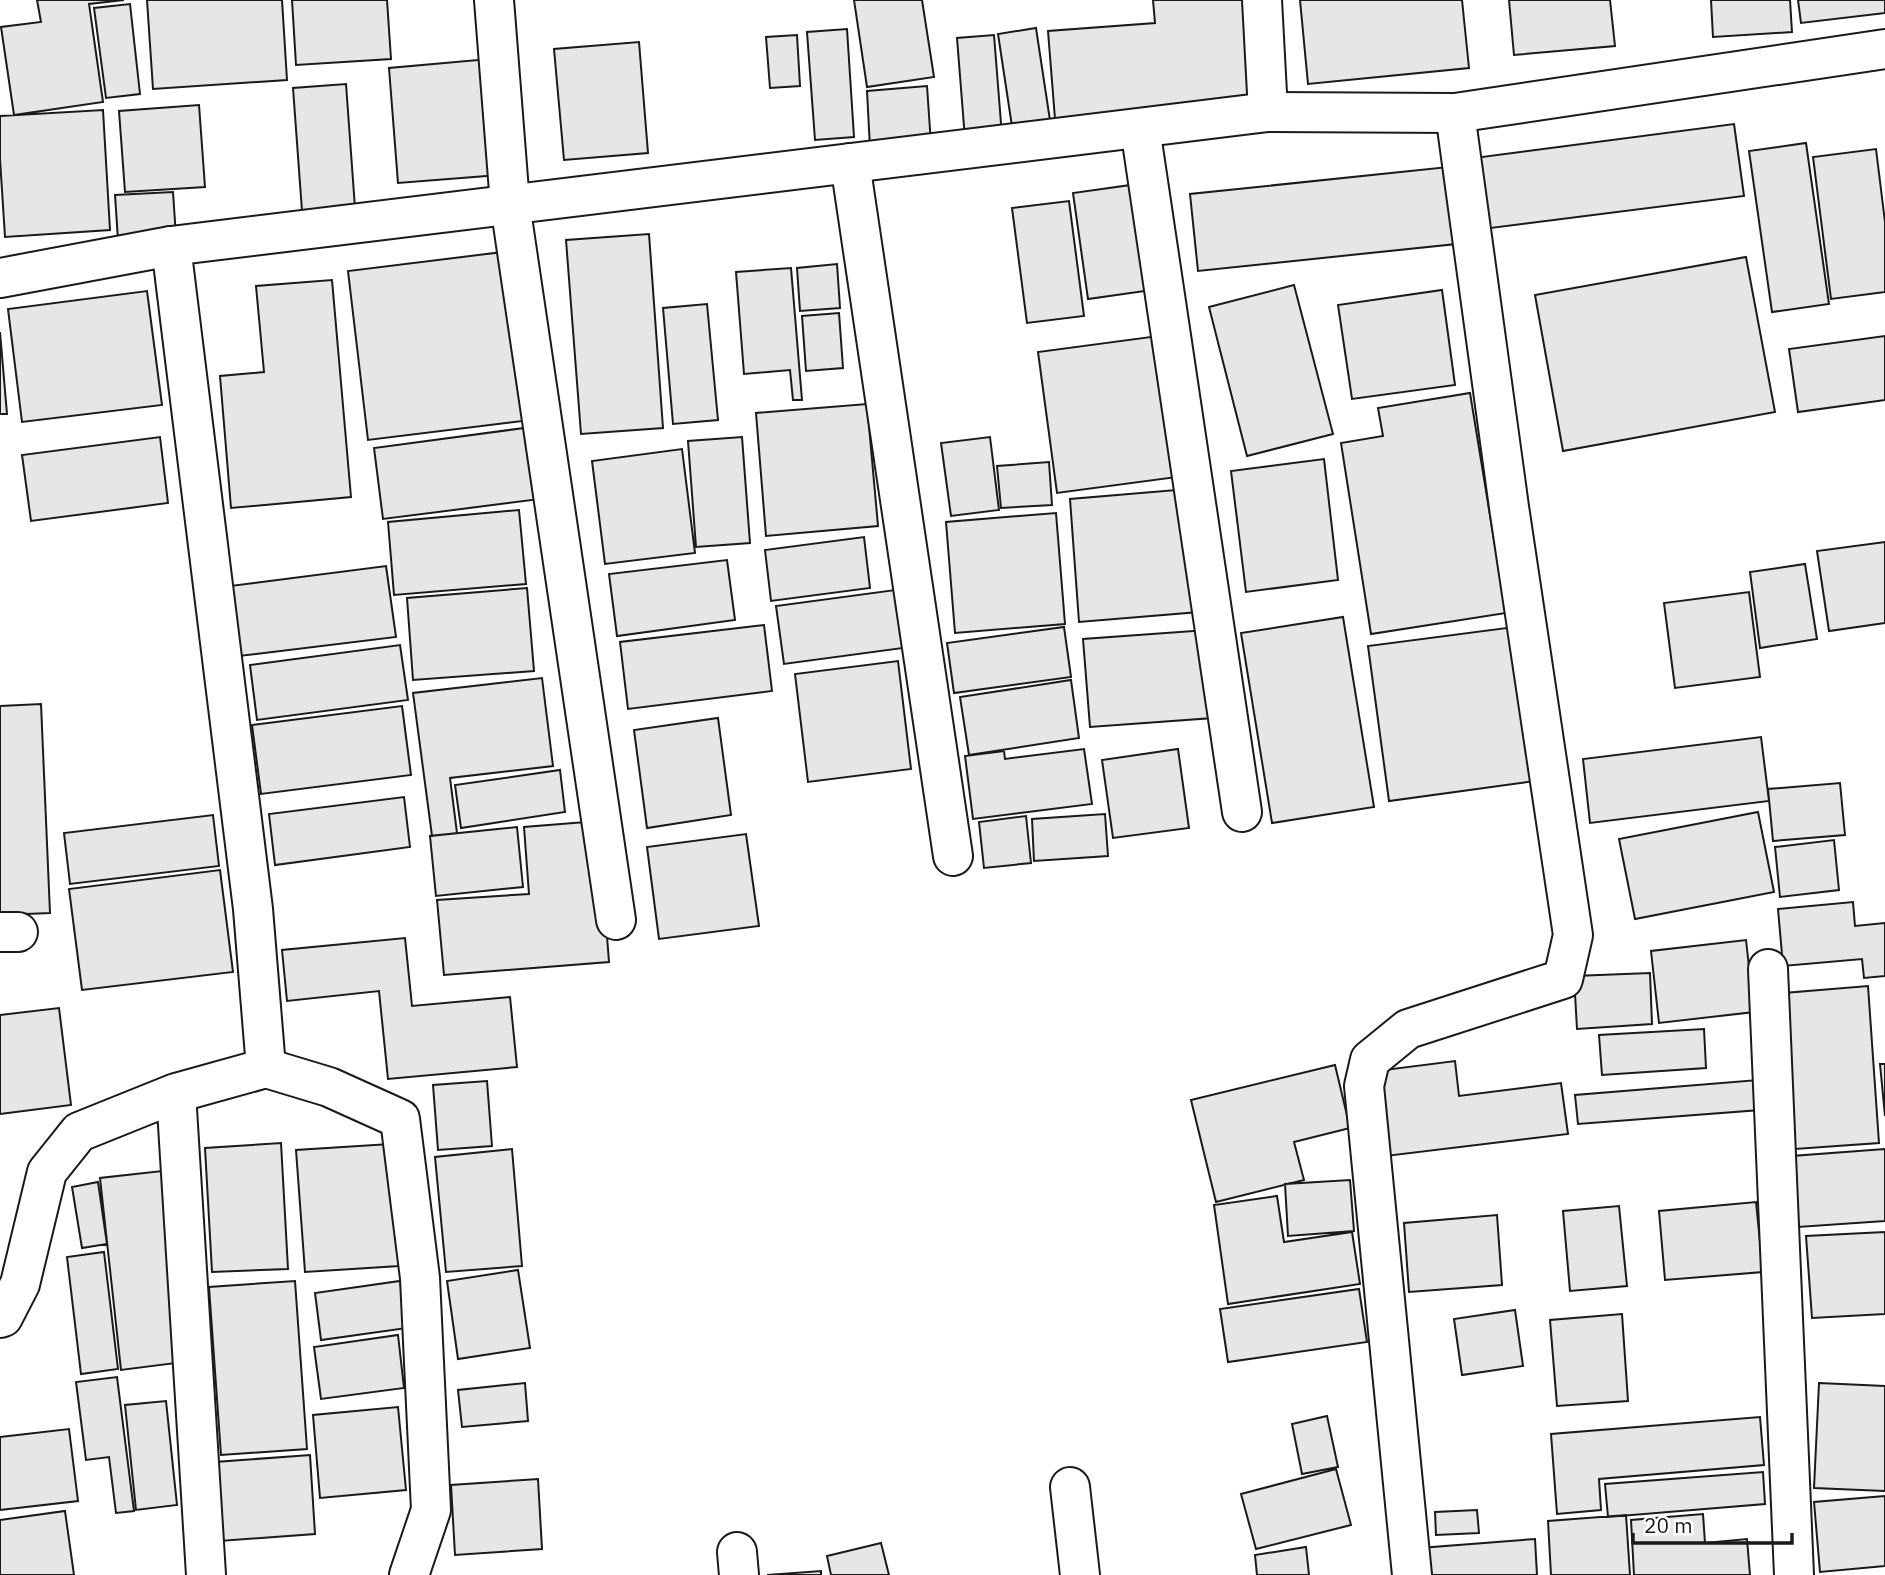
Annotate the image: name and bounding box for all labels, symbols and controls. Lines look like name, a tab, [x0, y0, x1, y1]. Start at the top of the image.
scale bar	[1633, 1502, 1792, 1546]
text: 20 m	[1644, 1511, 1693, 1539]

